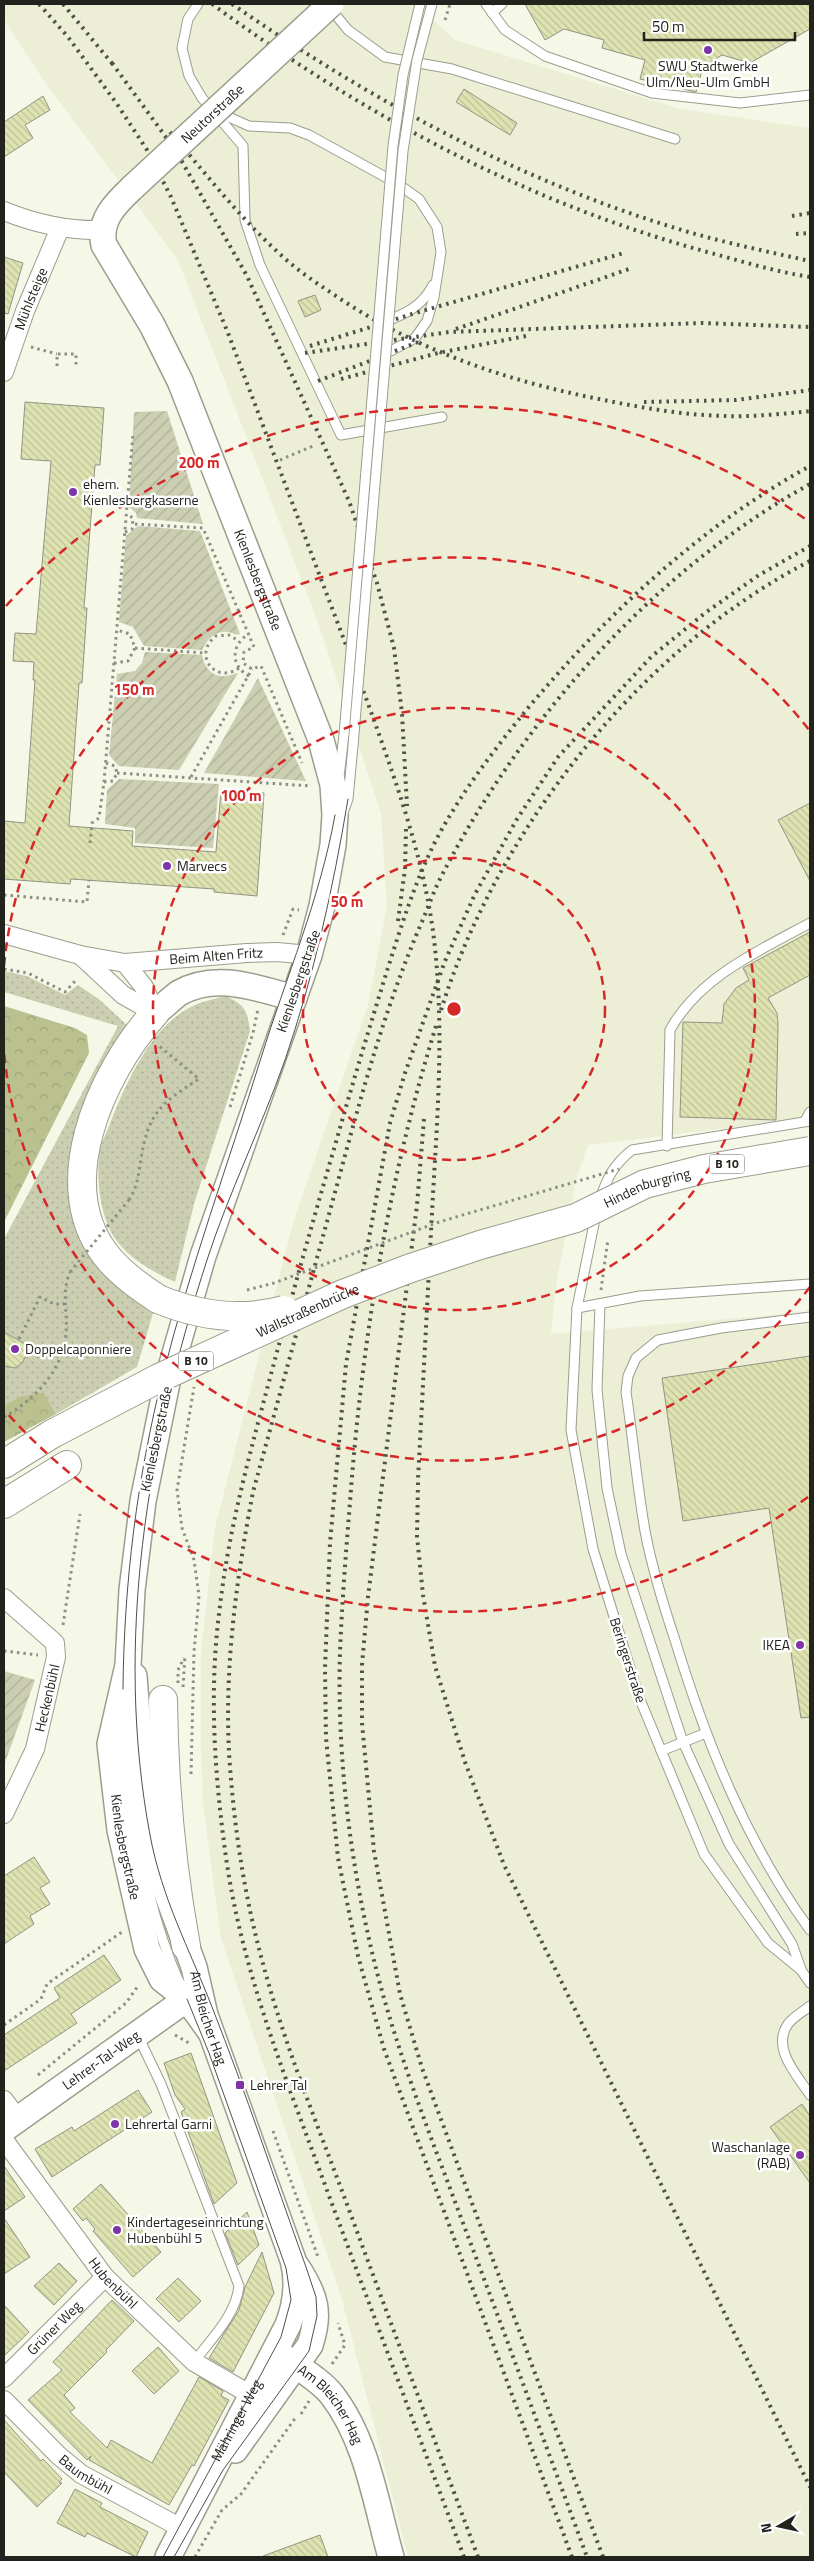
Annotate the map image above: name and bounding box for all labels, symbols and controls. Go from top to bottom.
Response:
scale bar [644,10,795,42]
text: 50 m [652,15,685,38]
marker: SWU Stadtwerke Ulm/Neu-Ulm GmbH [702,44,714,56]
place label: SWU Stadtwerke Ulm/Neu-Ulm GmbH [646,55,770,92]
street label: Neutorstraße [176,79,248,148]
street label: Mühlsteige [8,264,52,333]
text: 200 m [178,451,220,474]
place label: ehem. Kienlesbergkaserne [83,473,199,510]
marker: ehem. Kienlesbergkaserne [67,486,79,498]
street label: Kienlesbergstraße [229,526,288,633]
text: 150 m [113,678,155,701]
text: 100 m [220,784,262,807]
place label: Marvecs [177,855,227,876]
marker: Marvecs [161,860,173,872]
text: 50 m [331,890,363,913]
street label: Kienlesbergstraße [270,927,325,1035]
street label: Beim Alten Fritz [168,941,263,969]
centre of rings [445,1000,463,1018]
road number: B 10 [710,1154,744,1174]
street label: Hindenburgring [600,1162,693,1213]
street label: Wallstraßenbrücke [252,1278,362,1342]
place label: Doppelcaponniere [25,1338,131,1359]
marker: Doppelcaponniere [9,1343,21,1355]
road number: B 10 [178,1352,214,1370]
street label: Kienlesbergstraße [134,1384,177,1494]
street label: Beringerstraße [605,1614,652,1705]
place label: IKEA [763,1634,791,1655]
marker: IKEA [794,1639,806,1651]
street label: Heckenbühl [28,1662,65,1734]
street label: Kienlesbergstraße [106,1793,147,1902]
street label: Am Bleicher Hag [185,1969,233,2068]
street label: Lehrer-Tal-Weg [57,2025,144,2095]
place label: Lehrer Tal [250,2074,307,2095]
marker: Lehrer Tal [234,2079,246,2091]
place label: Lehrertal Garni [125,2113,212,2134]
marker: Lehrertal Garni [109,2118,121,2130]
place label: Waschanlage (RAB) [712,2136,790,2173]
marker: Waschanlage (RAB) [794,2149,806,2161]
place label: Kindertageseinrichtung Hubenbühl 5 [127,2211,264,2248]
marker: Kindertageseinrichtung Hubenbühl 5 [111,2224,123,2236]
street label: Hubenbühl [84,2252,143,2313]
street label: Grüner Weg [22,2295,86,2360]
street label: Am Bleicher Hag [294,2359,369,2447]
street label: Mähringer Weg [205,2375,266,2465]
street label: Baumbühl [55,2449,116,2499]
north arrow [754,2501,804,2551]
text: N [755,2522,777,2535]

